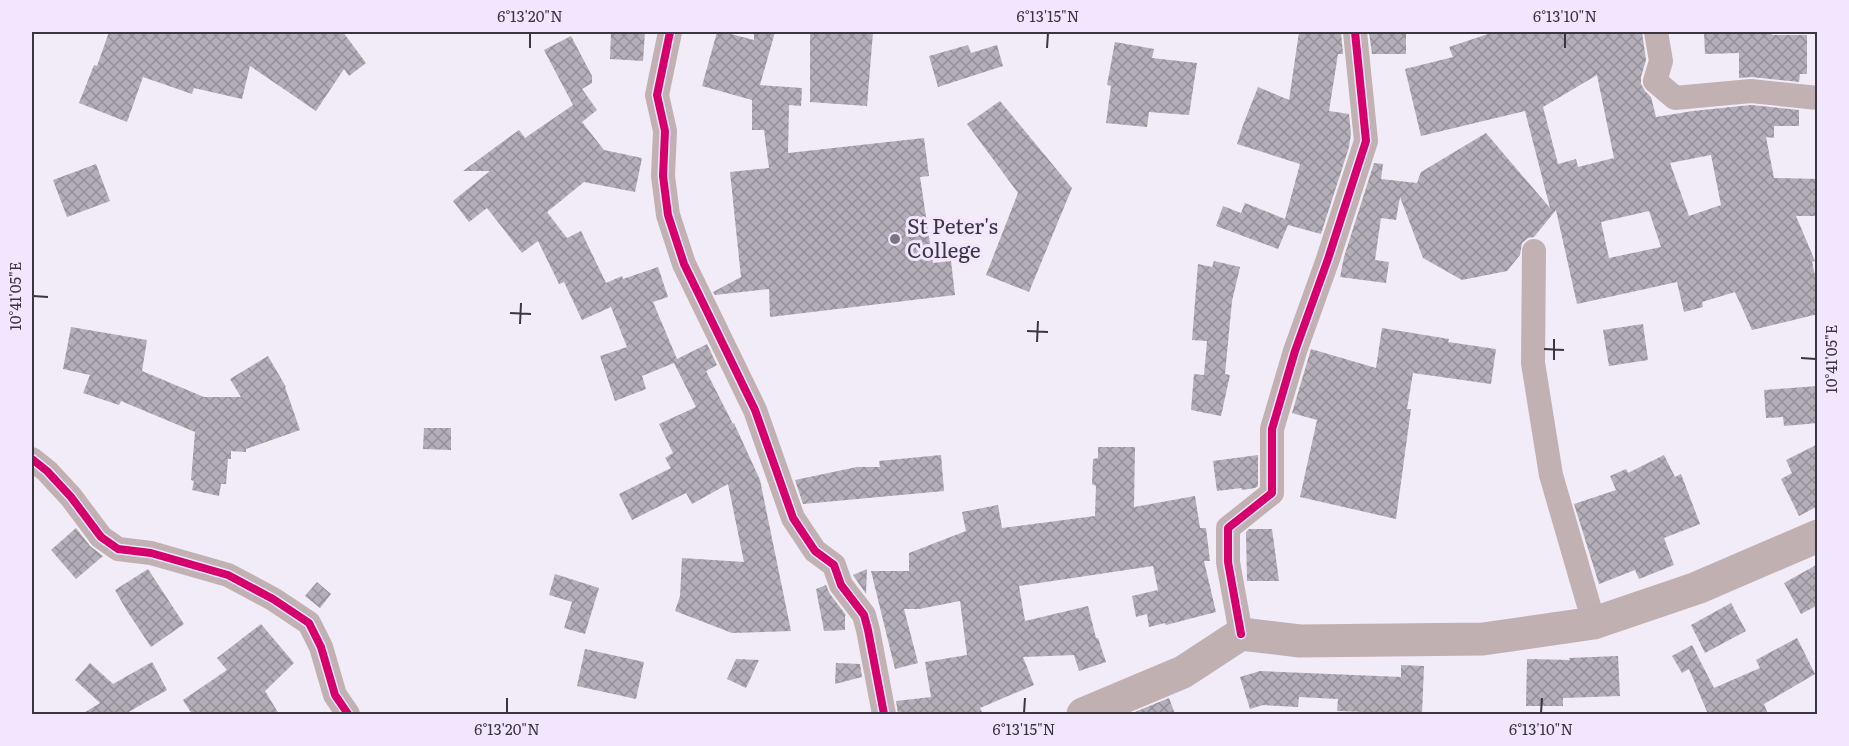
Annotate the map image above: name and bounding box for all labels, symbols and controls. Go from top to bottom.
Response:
text: 6°13'20"N [497,4,563,27]
text: 6°13'15"N [1017,4,1079,27]
text: 6°13'10"N [1533,4,1597,27]
place label: St Peter's College [907,209,998,264]
marker: St Peter's College [888,232,902,246]
text: 10°41'05"E [3,262,26,330]
text: 10°41'05"E [1819,325,1842,393]
text: 6°13'20"N [474,717,540,740]
text: 6°13'15"N [993,717,1055,740]
text: 6°13'10"N [1509,717,1573,740]

